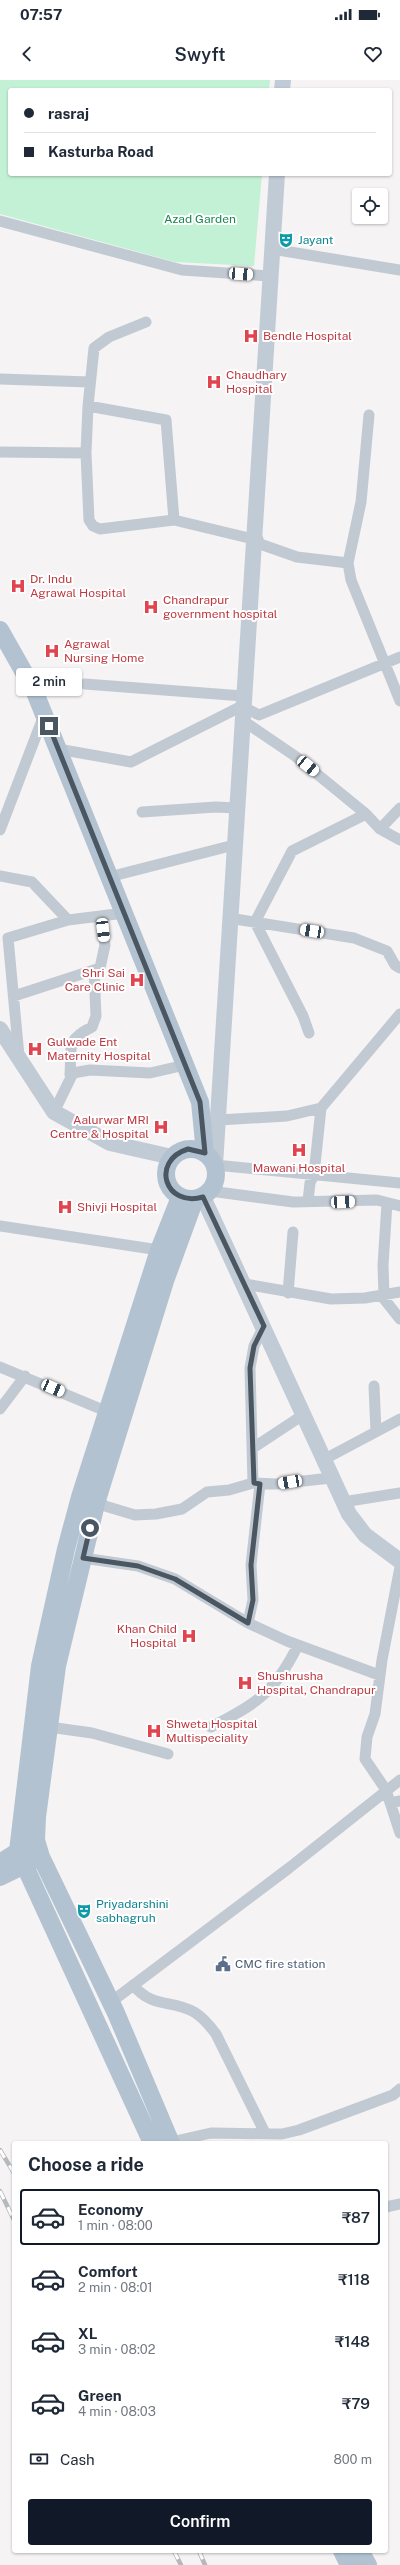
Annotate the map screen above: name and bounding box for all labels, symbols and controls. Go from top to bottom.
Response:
text: 07:57 [20,6,62,23]
icon: back [16,43,38,65]
icon: heart [362,43,384,65]
text: Swyft [175,44,225,65]
text: rasraj [48,105,89,122]
text: Kasturba Road [48,143,154,160]
map controls [352,188,388,224]
button: locate [352,188,388,224]
park label: Azad Garden [164,212,236,226]
theatre icon: Jayant [277,231,295,249]
place label: Jayant [298,233,334,247]
car [229,267,253,281]
hospital icon: Bendle Hospital [242,327,260,345]
place label: Bendle Hospital [263,329,352,343]
place label: Chaudhary Hospital [226,368,287,396]
hospital icon: Chaudhary Hospital [205,373,223,391]
place label: Dr. Indu Agrawal Hospital [30,572,126,600]
hospital icon: Dr. Indu Agrawal Hospital [9,577,27,595]
place label: Chandrapur government hospital [163,593,278,621]
hospital icon: Chandrapur government hospital [142,598,160,616]
place label: Agrawal Nursing Home [64,637,144,665]
hospital icon: Agrawal Nursing Home [43,642,61,660]
callout: 2 min [16,668,82,696]
text: 2 min [32,674,66,689]
route end [40,717,58,735]
car [295,754,321,778]
car [96,917,110,943]
car [299,923,325,939]
place label: Shri Sai Care Clinic [65,966,125,994]
hospital icon: Shri Sai Care Clinic [128,971,146,989]
place label: Gulwade Ent Maternity Hospital [47,1035,151,1063]
hospital icon: Gulwade Ent Maternity Hospital [26,1040,44,1058]
place label: Aalurwar MRI Centre & Hospital [50,1113,149,1141]
hospital icon: Aalurwar MRI Centre & Hospital [152,1118,170,1136]
hospital icon: Mawani Hospital [290,1141,308,1159]
place label: Mawani Hospital [253,1161,346,1175]
car [331,1195,355,1209]
hospital icon: Shivji Hospital [56,1198,74,1216]
place label: Shivji Hospital [77,1200,157,1214]
car [40,1378,66,1398]
car [277,1474,303,1490]
route start [81,1519,99,1537]
place label: Khan Child Hospital [117,1622,177,1650]
hospital icon: Khan Child Hospital [180,1627,198,1645]
place label: Shushrusha Hospital, Chandrapur [257,1669,376,1697]
hospital icon: Shushrusha Hospital, Chandrapur [236,1674,254,1692]
place label: Shweta Hospital Multispeciality [166,1717,258,1745]
hospital icon: Shweta Hospital Multispeciality [145,1722,163,1740]
place label: Priyadarshini sabhagruh [96,1897,169,1925]
theatre icon: Priyadarshini sabhagruh [75,1902,93,1920]
public building icon: CMC fire station [214,1955,232,1973]
place label: CMC fire station [235,1957,325,1971]
text: Choose a ride [28,2154,144,2175]
icon: car [30,2199,66,2235]
text: Economy [78,2201,143,2218]
text: ₹87 [342,2209,370,2226]
text: 1 min · 08:00 [78,2218,153,2233]
icon: car [30,2261,66,2297]
text: Comfort [78,2263,138,2280]
text: ₹118 [338,2271,370,2288]
text: 2 min · 08:01 [78,2280,153,2295]
icon: car [30,2323,66,2359]
text: XL [78,2325,97,2342]
text: ₹148 [335,2333,370,2350]
text: 3 min · 08:02 [78,2342,156,2357]
icon: car [30,2385,66,2421]
text: Green [78,2387,122,2404]
text: ₹79 [342,2395,370,2412]
text: 4 min · 08:03 [78,2404,156,2419]
icon: cash [28,2448,50,2470]
text: Cash [60,2451,95,2468]
text: 800 m [333,2452,372,2467]
button: Confirm [28,2499,372,2545]

